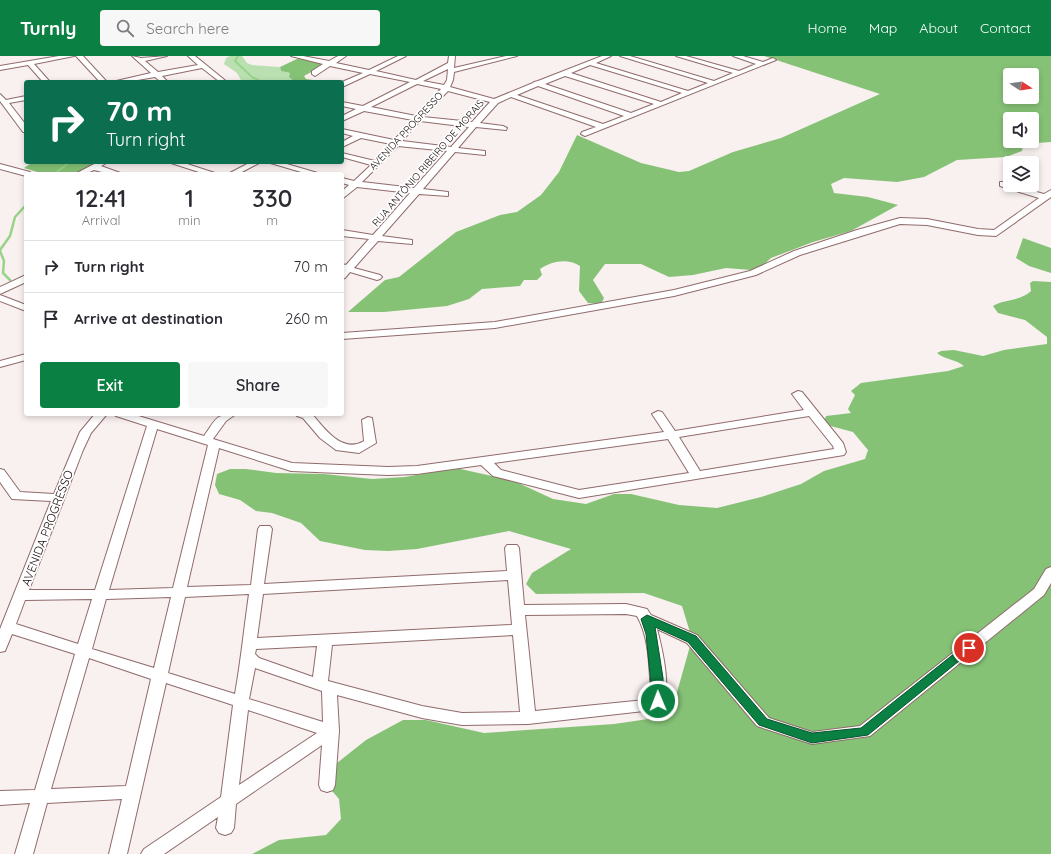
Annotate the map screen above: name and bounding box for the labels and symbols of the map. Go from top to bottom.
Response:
north arrow [1003,68,1039,104]
street label: AVENIDA PROGRESSO [366,89,446,173]
street label: RUA ANTÔNIO RIBEIRO DE MORAIS [369,96,487,229]
street label: AVENIDA PROGRESSO [18,468,76,588]
pin [952,631,986,665]
position arrow [637,680,679,722]

